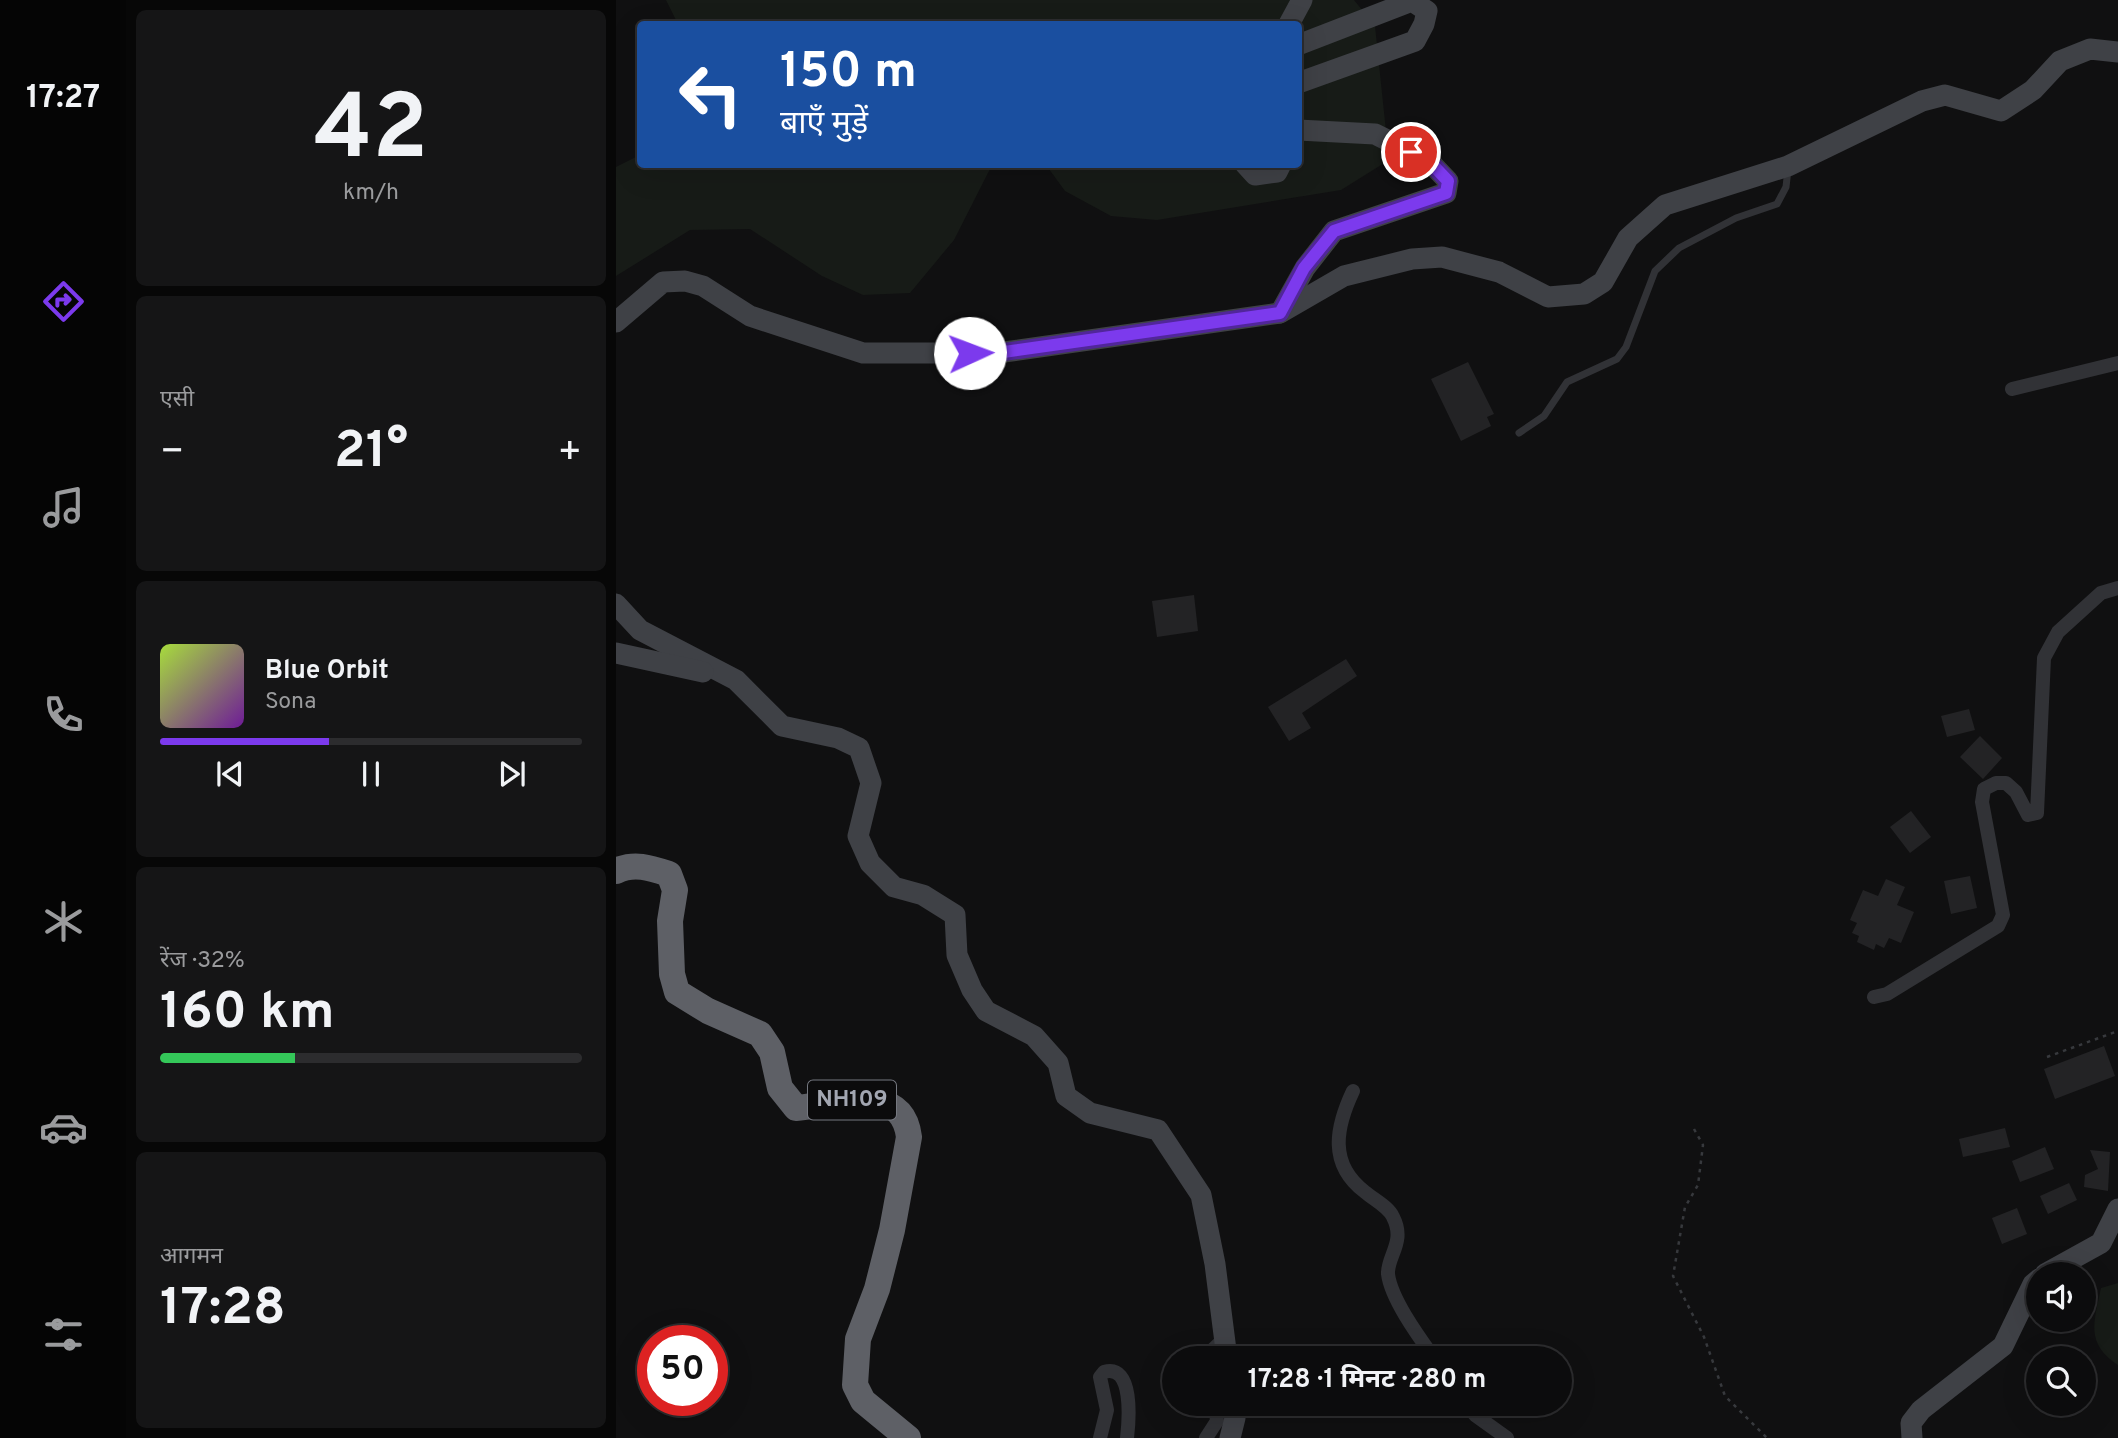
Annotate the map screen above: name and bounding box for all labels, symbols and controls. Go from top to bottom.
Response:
text: 150 m [780,43,917,105]
icon: left [665,49,756,140]
text: 42 [314,76,428,191]
text: 17:27 [26,79,100,119]
text: बाएँ मुड़ें [780,105,868,145]
pin [1381,122,1441,182]
icon: arrive [1392,133,1430,171]
text: km/h [343,179,399,208]
icon: directions [39,277,88,326]
position arrow [933,316,1007,390]
text: एसी [160,386,194,415]
text: 21° [334,420,408,486]
text: − [160,429,185,478]
text: + [557,429,582,478]
icon: music [39,483,88,532]
text: Blue Orbit [265,655,389,688]
text: Sona [265,688,316,717]
icon: phone [39,690,88,739]
icon: previous [211,755,249,793]
icon: pause [352,755,390,793]
icon: next [493,755,531,793]
icon: climate [39,897,88,946]
text: रेंज · 32% [160,947,245,976]
text: 160 km [160,981,335,1047]
road number: NH109 [808,1080,896,1120]
icon: car [39,1103,88,1152]
text: आगमन [160,1243,223,1272]
map controls [2026,1262,2096,1416]
button: sound [2026,1262,2096,1332]
text: 17:28 [160,1277,286,1343]
icon: filters [39,1310,88,1359]
speed limit sign: 50 [637,1325,728,1416]
button: search [2026,1346,2096,1416]
text: 17:28 · 1 मिनट · 280 m [1248,1364,1486,1397]

